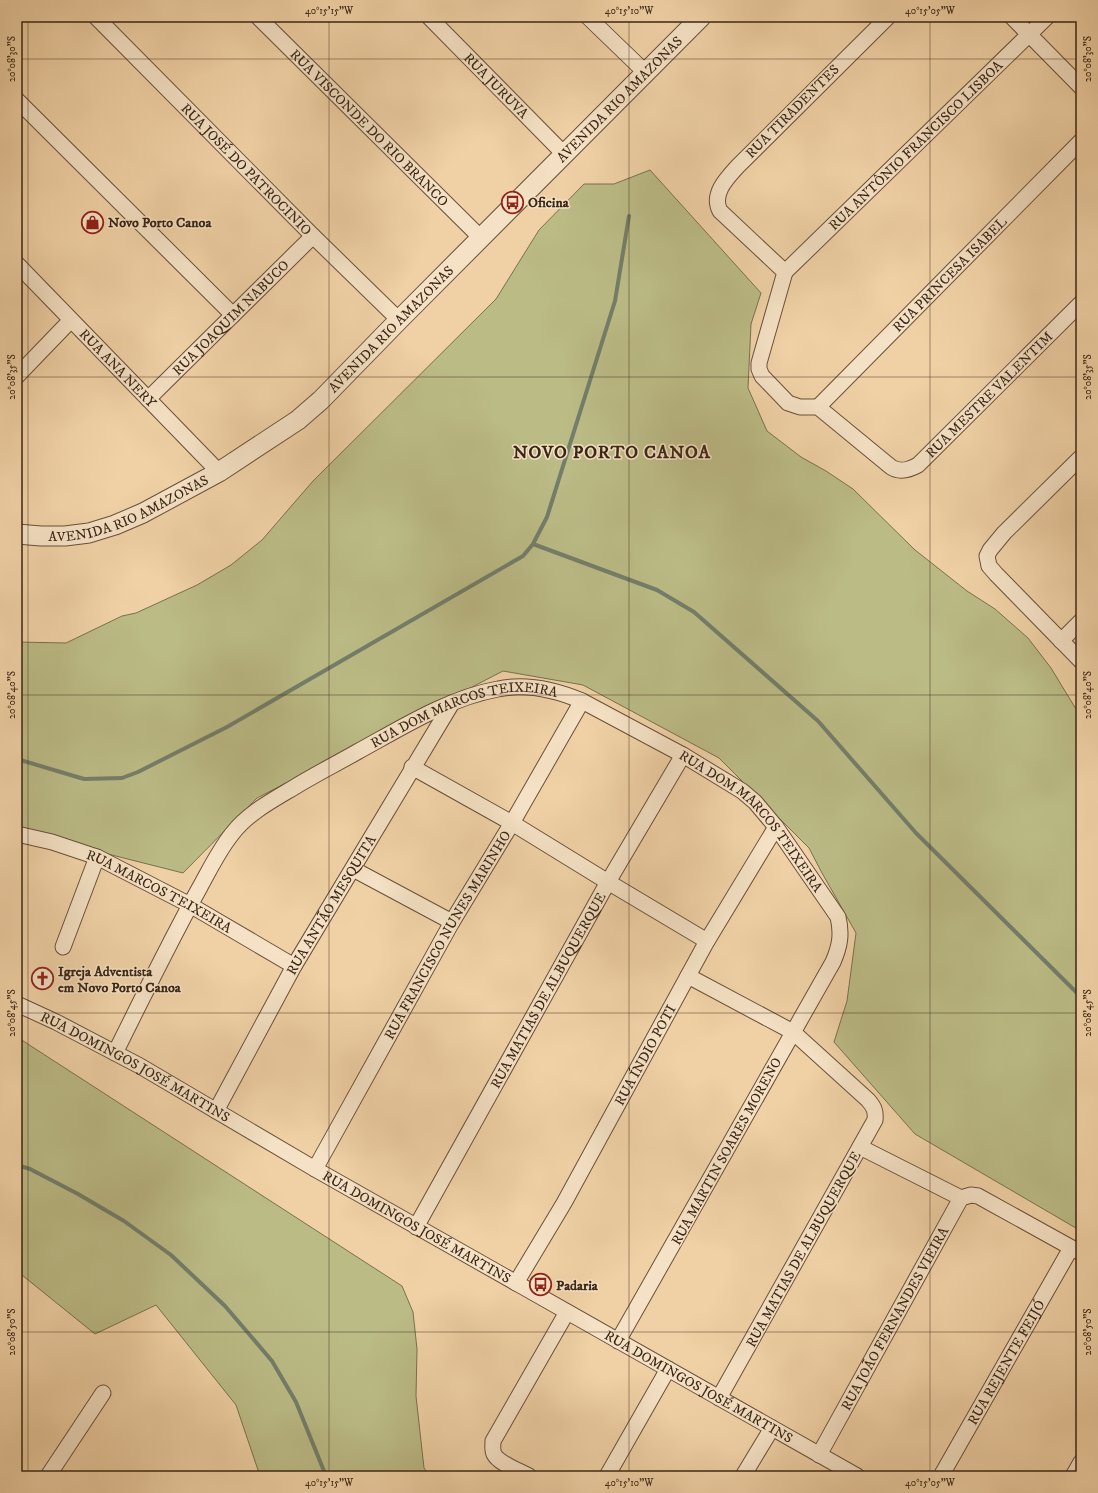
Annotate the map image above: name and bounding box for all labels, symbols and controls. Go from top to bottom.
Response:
text: 40°15'15"W [305,5,354,17]
text: 40°15'10"W [605,5,654,17]
text: 40°15'05"W [905,5,956,17]
street label: AVENIDA RIO AMAZONAS [553,33,687,167]
text: 20°08'30"S [6,36,18,82]
text: 20°08'30"S [1082,36,1094,82]
street label: RUA VISCONDE DO RIO BRANCO [286,46,452,211]
street label: RUA JURUVA [459,49,533,123]
street label: RUA ANTÔNIO FRANCISCO LISBOA [825,56,1008,235]
street label: RUA TIRADENTES [742,61,843,162]
street label: RUA JOSÉ DO PATROCINIO [177,100,315,240]
bus stop icon: Oficina [499,189,525,215]
place label: Oficina [528,194,570,212]
shop icon: Novo Porto Canoa [80,209,106,235]
street label: RUA PRINCESA ISABEL [889,213,1011,336]
place label: Novo Porto Canoa [108,214,212,232]
street label: RUA JOAQUIM NABUCO [169,257,294,380]
street label: AVENIDA RIO AMAZONAS [325,262,458,397]
street label: RUA ANA NERY [75,326,160,412]
street label: RUA MESTRE VALENTIM [922,328,1057,462]
text: 20°08'35"S [6,354,18,400]
text: 20°08'35"S [1082,354,1094,400]
district label: NOVO PORTO CANOA [513,442,711,464]
street label: AVENIDA RIO AMAZONAS [48,471,212,546]
text: 20°08'40"S [6,671,18,719]
text: 20°08'40"S [1082,671,1094,719]
street label: RUA DOM MARCOS TEIXEIRA [368,679,561,753]
street label: RUA DOM MARCOS TEIXEIRA [675,747,827,897]
street label: RUA FRANCISCO NUNES MARINHO [381,827,515,1043]
street label: RUA ANTÃO MESQUITA [283,831,381,978]
street label: RUA MARCOS TEIXEIRA [84,846,236,938]
street label: RUA MATIAS DE ALBUQUERQUE [487,889,610,1092]
place label: Igreja Adventista em Novo Porto Canoa [58,963,182,997]
church icon: Igreja Adventista em Novo Porto Canoa [30,966,56,992]
text: 20°08'45"S [6,989,18,1037]
text: 20°08'45"S [1082,989,1094,1037]
street label: RUA ÍNDIO POTI [611,1002,681,1109]
street label: RUA DOMINGOS JOSÉ MARTINS [38,1008,233,1127]
street label: RUA MARTIN SOARES MORENO [668,1054,786,1249]
street label: RUA MATIAS DE ALBUQUERQUE [742,1148,865,1351]
street label: RUA DOMINGOS JOSÉ MARTINS [319,1167,514,1288]
street label: RUA JOÃO FERNANDES VIEIRA [837,1223,954,1414]
bus stop icon: Padaria [527,1272,553,1298]
place label: Padaria [556,1277,599,1295]
street label: RUA REJENTE FEIJÓ [964,1297,1050,1428]
text: 20°08'50"S [6,1309,18,1356]
text: 20°08'50"S [1082,1309,1094,1356]
street label: RUA DOMINGOS JOSÉ MARTINS [601,1327,796,1448]
text: 40°15'15"W [305,1477,354,1489]
text: 40°15'10"W [605,1477,654,1489]
text: 40°15'05"W [905,1477,956,1489]

